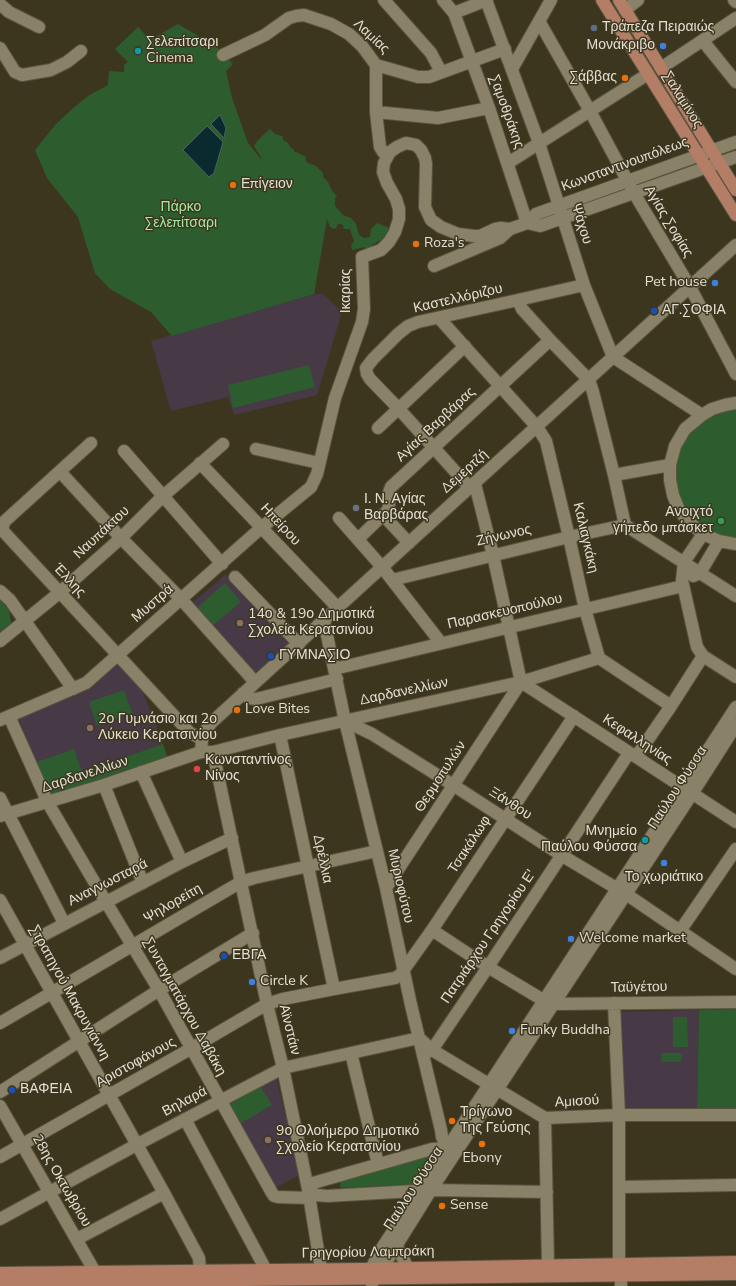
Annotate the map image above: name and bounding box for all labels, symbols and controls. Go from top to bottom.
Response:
street label: Λαμίας [349,16,393,58]
place label: Τράπεζα Πειραιώς [602,20,714,36]
marker: Τράπεζα Πειραιώς [589,23,599,33]
place label: Σελεπίτσαρι Cinema [146,35,218,68]
place label: Μονάκριβο [587,38,655,54]
marker: Μονάκριβο [658,41,668,51]
marker: Σελεπίτσαρι Cinema [133,46,143,56]
street label: Σαλαμίνος [658,68,706,132]
place label: Σάββας [570,70,617,86]
street label: Σαμοθράκης [485,73,527,151]
marker: Σάββας [620,73,630,83]
street label: Κωνσταντινουπόλεως [559,134,691,196]
place label: Επίγειον [241,177,293,193]
marker: Επίγειον [228,180,238,190]
street label: Αγίας Σοφίας [640,183,696,261]
park label: Πάρκο Σελεπίτσαρι [145,200,217,232]
street label: Ψάχου [567,202,595,246]
place label: Roza's [424,236,465,252]
marker: Roza's [411,239,421,249]
street label: Ικαρίας [339,269,355,313]
place label: Pet house [645,275,707,291]
marker: Pet house [710,278,720,288]
street label: Καστελλόριζου [412,281,504,317]
place label: ΑΓ.ΣΟΦΙΑ [662,303,726,319]
marker: ΑΓ.ΣΟΦΙΑ [649,306,659,316]
street label: Αγίας Βαρβάρας [393,384,479,466]
street label: Δεμερτζή [438,447,492,497]
place label: Ι. Ν. Αγίας Βαρβάρας [364,492,428,524]
street label: Ηπείρου [256,501,304,549]
street label: Καλιαγκάκη [569,501,601,575]
street label: Ναυπάκτου [71,503,133,563]
marker: Ι. Ν. Αγίας Βαρβάρας [351,503,361,513]
place label: Ανοιχτό γήπεδο μπάσκετ [613,505,713,538]
marker: Ανοιχτό γήπεδο μπάσκετ [716,516,726,526]
street label: Ζήνωνος [475,522,533,550]
street label: Έλλης [49,561,89,601]
street label: Μυστρά [129,581,177,627]
street label: Παρασκευοπούλου [446,591,564,633]
place label: 14ο & 19ο Δημοτικά Σχολεία Κερατσινίου [248,607,375,640]
marker: 14ο & 19ο Δημοτικά Σχολεία Κερατσινίου [235,618,245,628]
place label: ΓΥΜΝΑΣΙΟ [279,648,350,664]
marker: ΓΥΜΝΑΣΙΟ [266,651,276,661]
street label: Δαρδανελλίων [358,674,450,710]
place label: Love Bites [245,702,310,718]
marker: Love Bites [232,705,242,715]
street label: Κεφαλληνίας [599,711,675,769]
place label: 2ο Γυμνάσιο και 2ο Λύκειο Κερατσινίου [98,712,217,744]
marker: 2ο Γυμνάσιο και 2ο Λύκειο Κερατσινίου [85,723,95,733]
street label: Θερμοπυλών [412,738,470,816]
street label: Παύλου Φύσσα [645,743,711,833]
street label: Δαρδανελλίων [39,753,131,797]
place label: Κωνσταντίνος Νίνος [205,753,291,786]
marker: Κωνσταντίνος Νίνος [192,764,202,774]
street label: Ξάνθου [486,784,534,824]
street label: Τσακάλωφ [445,813,495,877]
place label: Μνημείο Παύλου Φύσσα [541,824,637,856]
street label: Δρέλλια [309,833,335,885]
marker: Μνημείο Παύλου Φύσσα [640,835,650,845]
street label: Μυριοφύτου [383,847,417,925]
street label: Αναγνωσταρά [65,856,151,910]
marker: Το χωριάτικο [659,858,669,868]
street label: Πατριάρχου Γρηγορίου Ε' [438,867,540,1007]
place label: Το χωριάτικο [625,870,703,886]
street label: Ψηλορείτη [141,881,205,927]
street label: Στρατηγού Μακρυγιάννη [25,923,113,1063]
place label: Welcome market [579,931,686,947]
marker: Welcome market [566,934,576,944]
street label: Συνταγματάρχου Δαβάκη [139,935,229,1079]
place label: ΕΒΓΑ [232,948,266,964]
marker: ΕΒΓΑ [219,951,229,961]
place label: Circle K [260,974,308,990]
marker: Circle K [247,977,257,987]
street label: Ταϋγέτου [610,979,668,997]
street label: Αϊνστάιν [275,1003,303,1057]
place label: Funky Buddha [520,1023,610,1039]
marker: Funky Buddha [507,1026,517,1036]
street label: Αριστοφάνους [93,1034,179,1092]
place label: ΒΑΦΕΙΑ [20,1082,72,1098]
street label: Βηλαρά [160,1083,210,1121]
marker: ΒΑΦΕΙΑ [7,1085,17,1095]
street label: Αμισού [554,1092,600,1112]
place label: Τρίγωνο Της Γεύσης [460,1105,530,1138]
marker: Τρίγωνο Της Γεύσης [447,1116,457,1126]
place label: 9ο Ολοήμερο Δημοτικό Σχολείο Κερατσινίου [276,1124,419,1156]
street label: 28ης Οκτωβρίου [28,1132,94,1230]
marker: 9ο Ολοήμερο Δημοτικό Σχολείο Κερατσινίου [263,1135,273,1145]
marker: Ebony [477,1139,487,1149]
street label: Παύλου Φύσσα [381,1144,447,1234]
place label: Ebony [462,1151,502,1167]
place label: Sense [450,1198,488,1214]
marker: Sense [437,1201,447,1211]
street label: Γρηγορίου Λαμπράκη [302,1243,434,1263]

